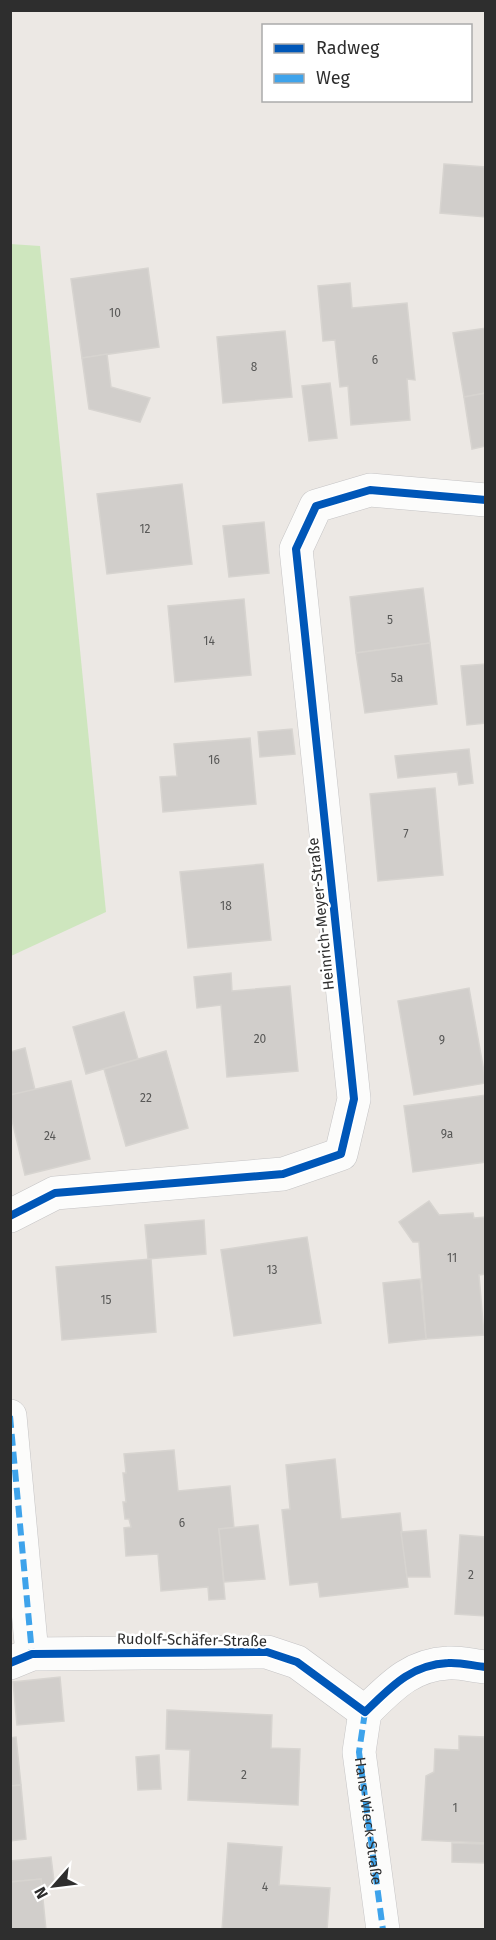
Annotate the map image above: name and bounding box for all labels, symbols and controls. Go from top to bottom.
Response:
legend [262,24,472,102]
text: Radweg [316,37,380,59]
text: Weg [316,67,350,89]
house number: 10 [109,306,121,320]
house number: 6 [372,353,378,367]
house number: 8 [251,360,258,374]
house number: 12 [139,522,151,536]
house number: 5 [387,613,393,627]
house number: 14 [203,634,215,648]
house number: 5a [391,671,403,685]
house number: 16 [208,753,220,767]
house number: 7 [403,827,409,841]
street label: Heinrich-Meyer-Straße [304,837,338,991]
house number: 18 [220,899,232,913]
house number: 20 [254,1032,267,1046]
house number: 9 [439,1033,445,1047]
house number: 22 [140,1091,152,1105]
house number: 9a [441,1127,453,1141]
house number: 24 [44,1129,57,1143]
house number: 11 [447,1251,457,1265]
house number: 13 [266,1263,278,1277]
house number: 15 [100,1293,112,1307]
house number: 6 [179,1516,185,1530]
house number: 2 [468,1568,474,1582]
street label: Rudolf-Schäfer-Straße [117,1630,267,1650]
street label: Hans-Wieck-Straße [351,1756,386,1886]
house number: 2 [241,1768,247,1782]
house number: 1 [452,1801,458,1815]
north arrow [24,1856,84,1916]
house number: 4 [262,1880,269,1894]
text: N [30,1884,52,1902]

